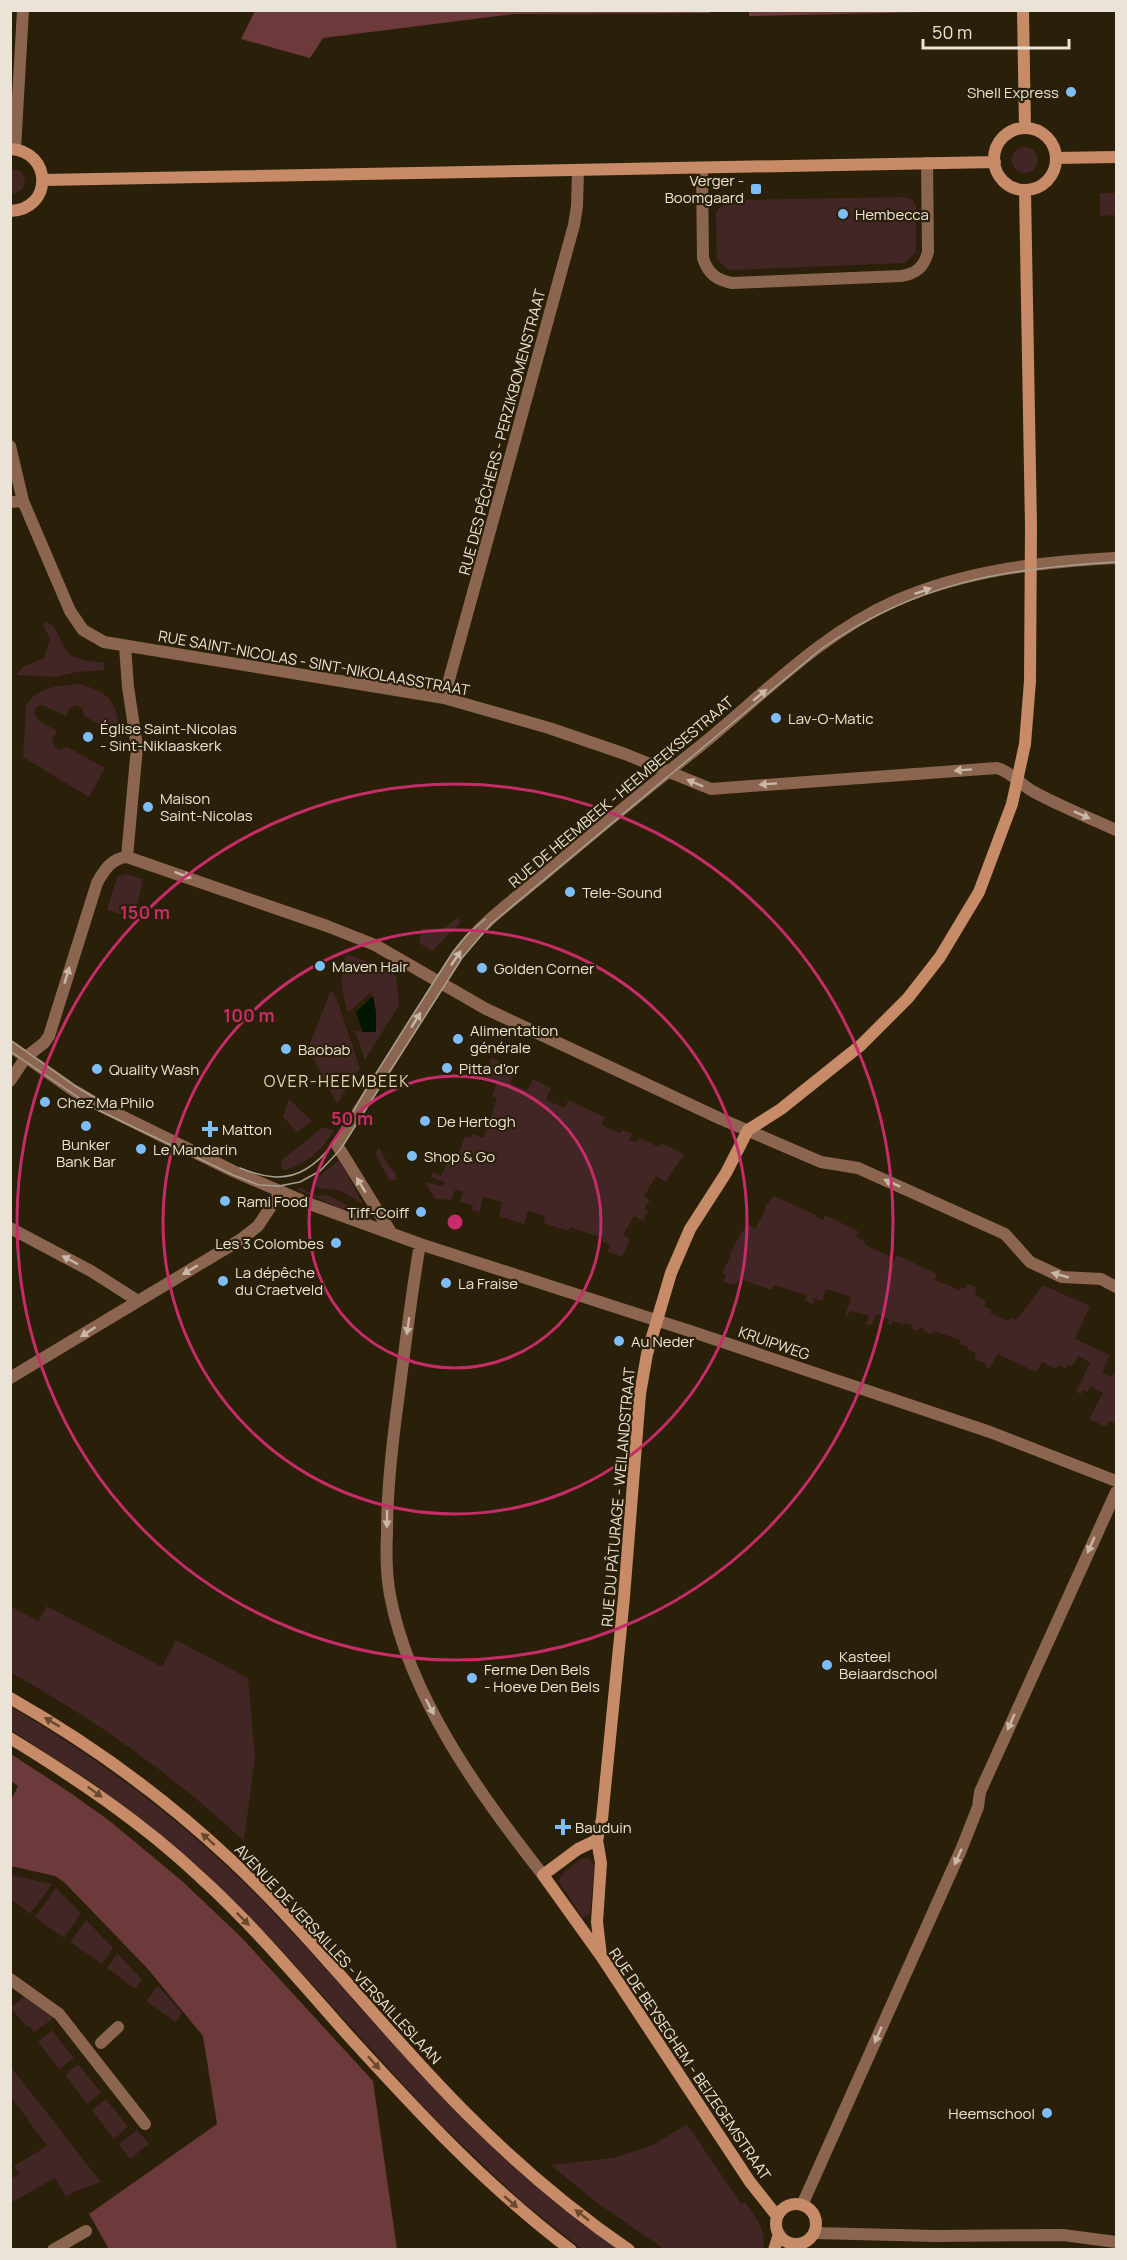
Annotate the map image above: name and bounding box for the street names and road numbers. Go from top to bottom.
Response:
street label: RUE DES PÊCHERS - PERZIKBOMENSTRAAT [454,287,550,577]
street label: RUE SAINT-NICOLAS - SINT-NIKOLAASSTRAAT [157,625,471,701]
street label: RUE DE HEEMBEEK - HEEMBEEKSESTRAAT [504,691,738,893]
street label: KRUIPWEG [736,1321,813,1365]
street label: RUE DU PÂTURAGE - WEILANDSTRAAT [596,1366,640,1628]
street label: AVENUE DE VERSAILLES - VERSAILLESLAAN [230,1839,446,2069]
street label: RUE DE BEYSEGHEM - BEIZEGEMSTRAAT [604,1944,776,2184]

